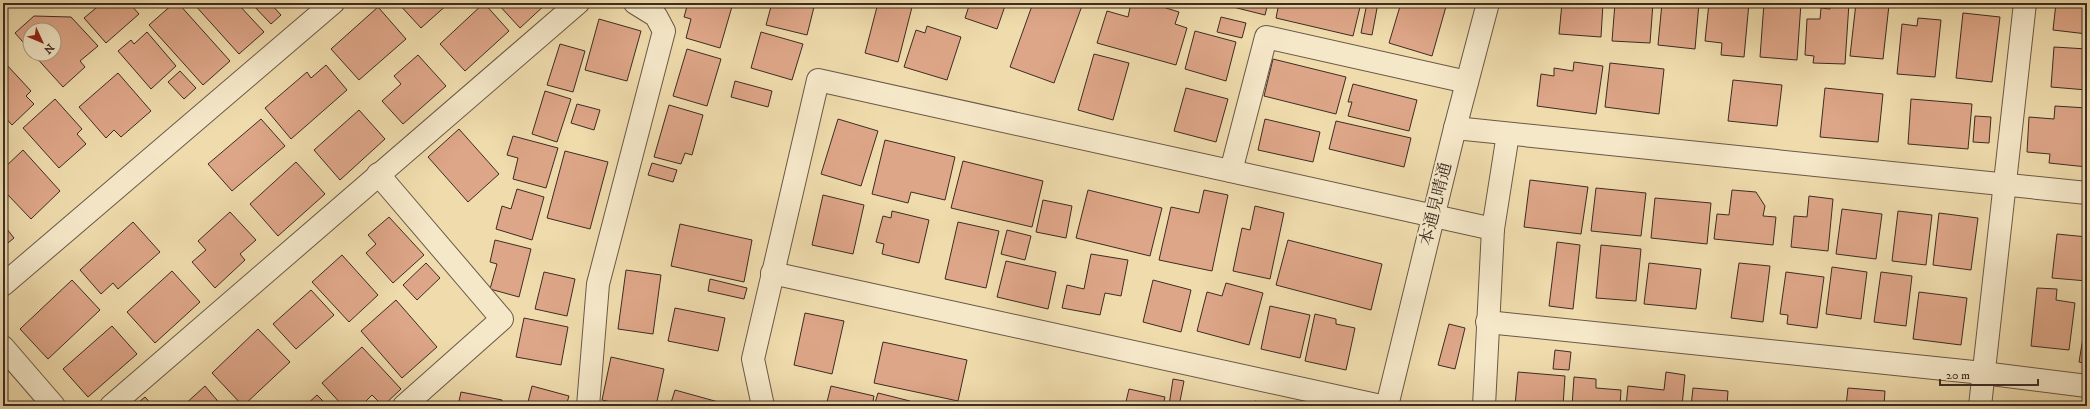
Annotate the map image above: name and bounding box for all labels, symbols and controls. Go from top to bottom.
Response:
north arrow [22,22,62,62]
text: N [40,40,57,56]
street label: 本通見晴通 [1415,160,1457,248]
scale bar [1940,361,2038,387]
text: 20 m [1946,368,1970,383]

